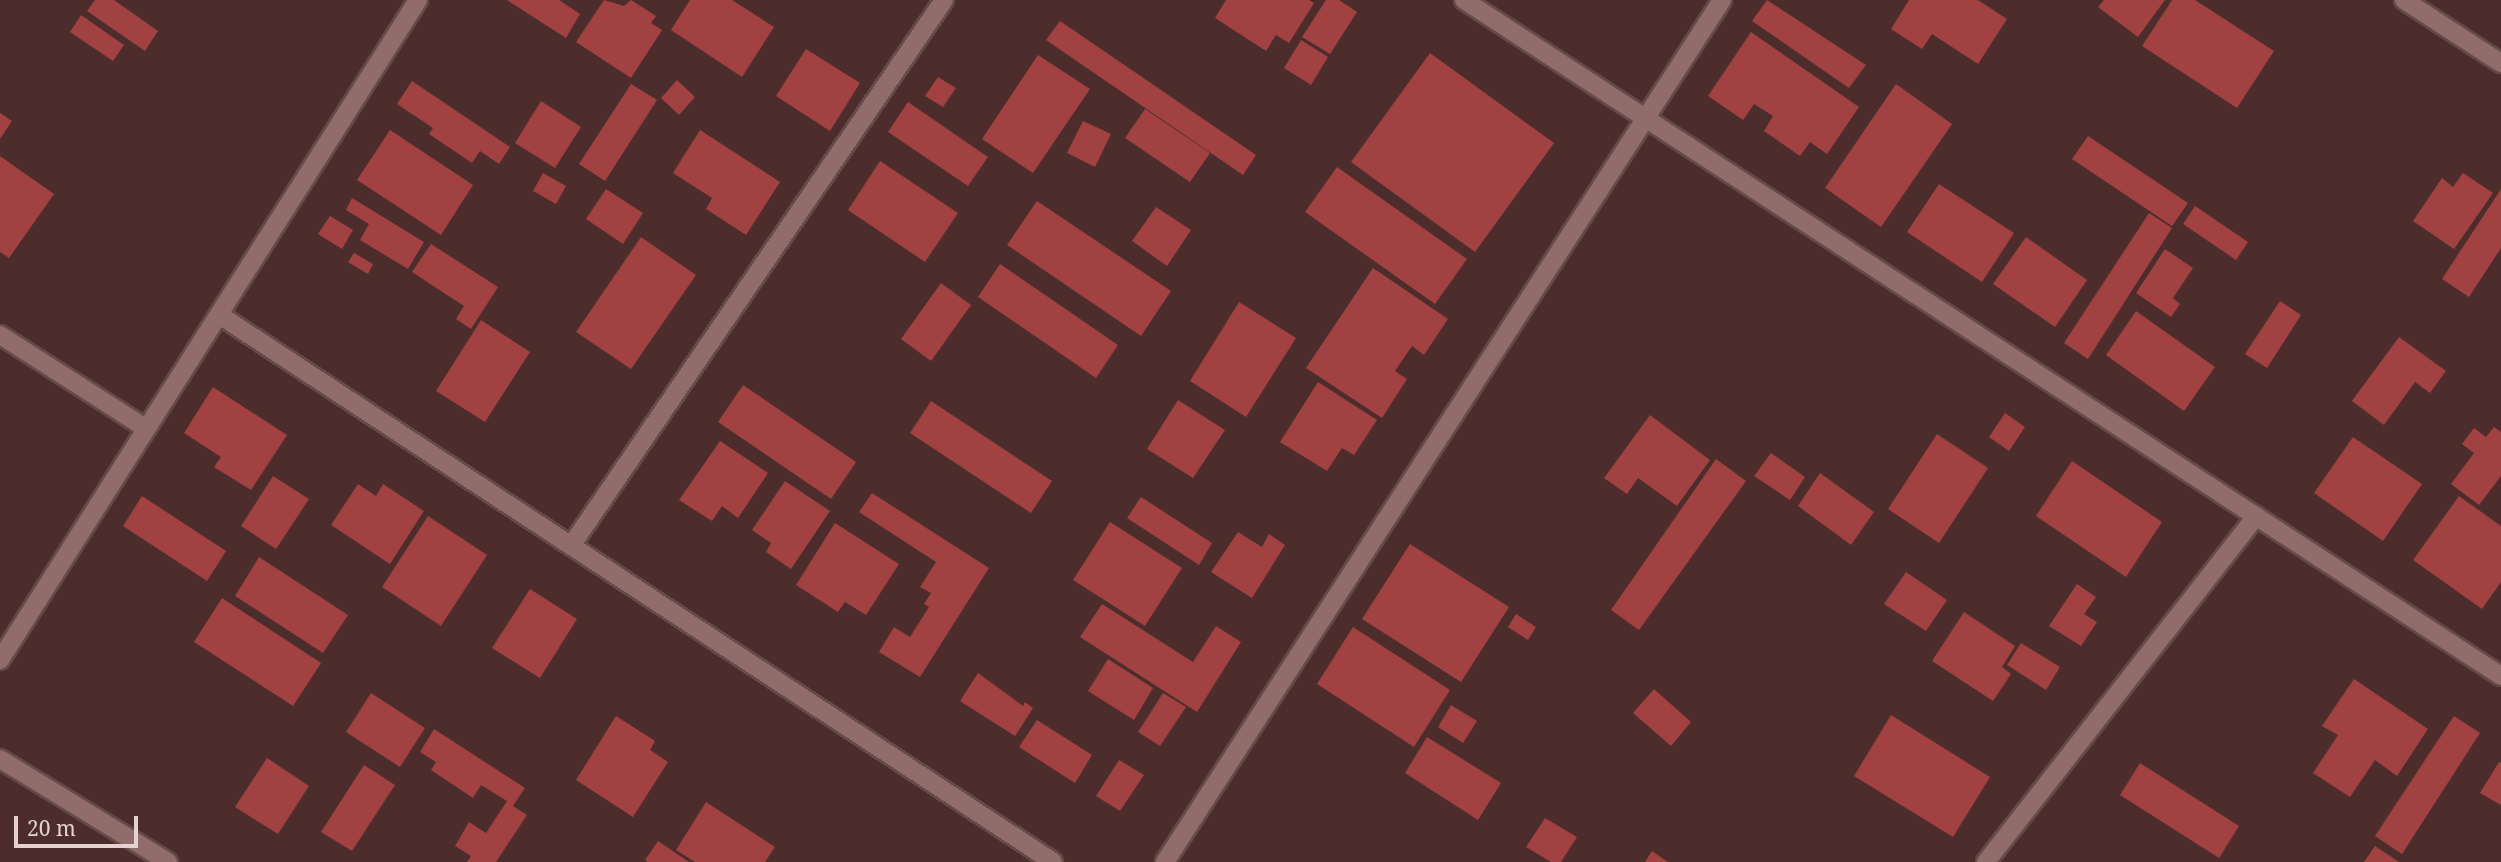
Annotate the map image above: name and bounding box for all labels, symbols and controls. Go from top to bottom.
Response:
scale bar [18,802,142,846]
text: 20 m [27,814,76,842]

